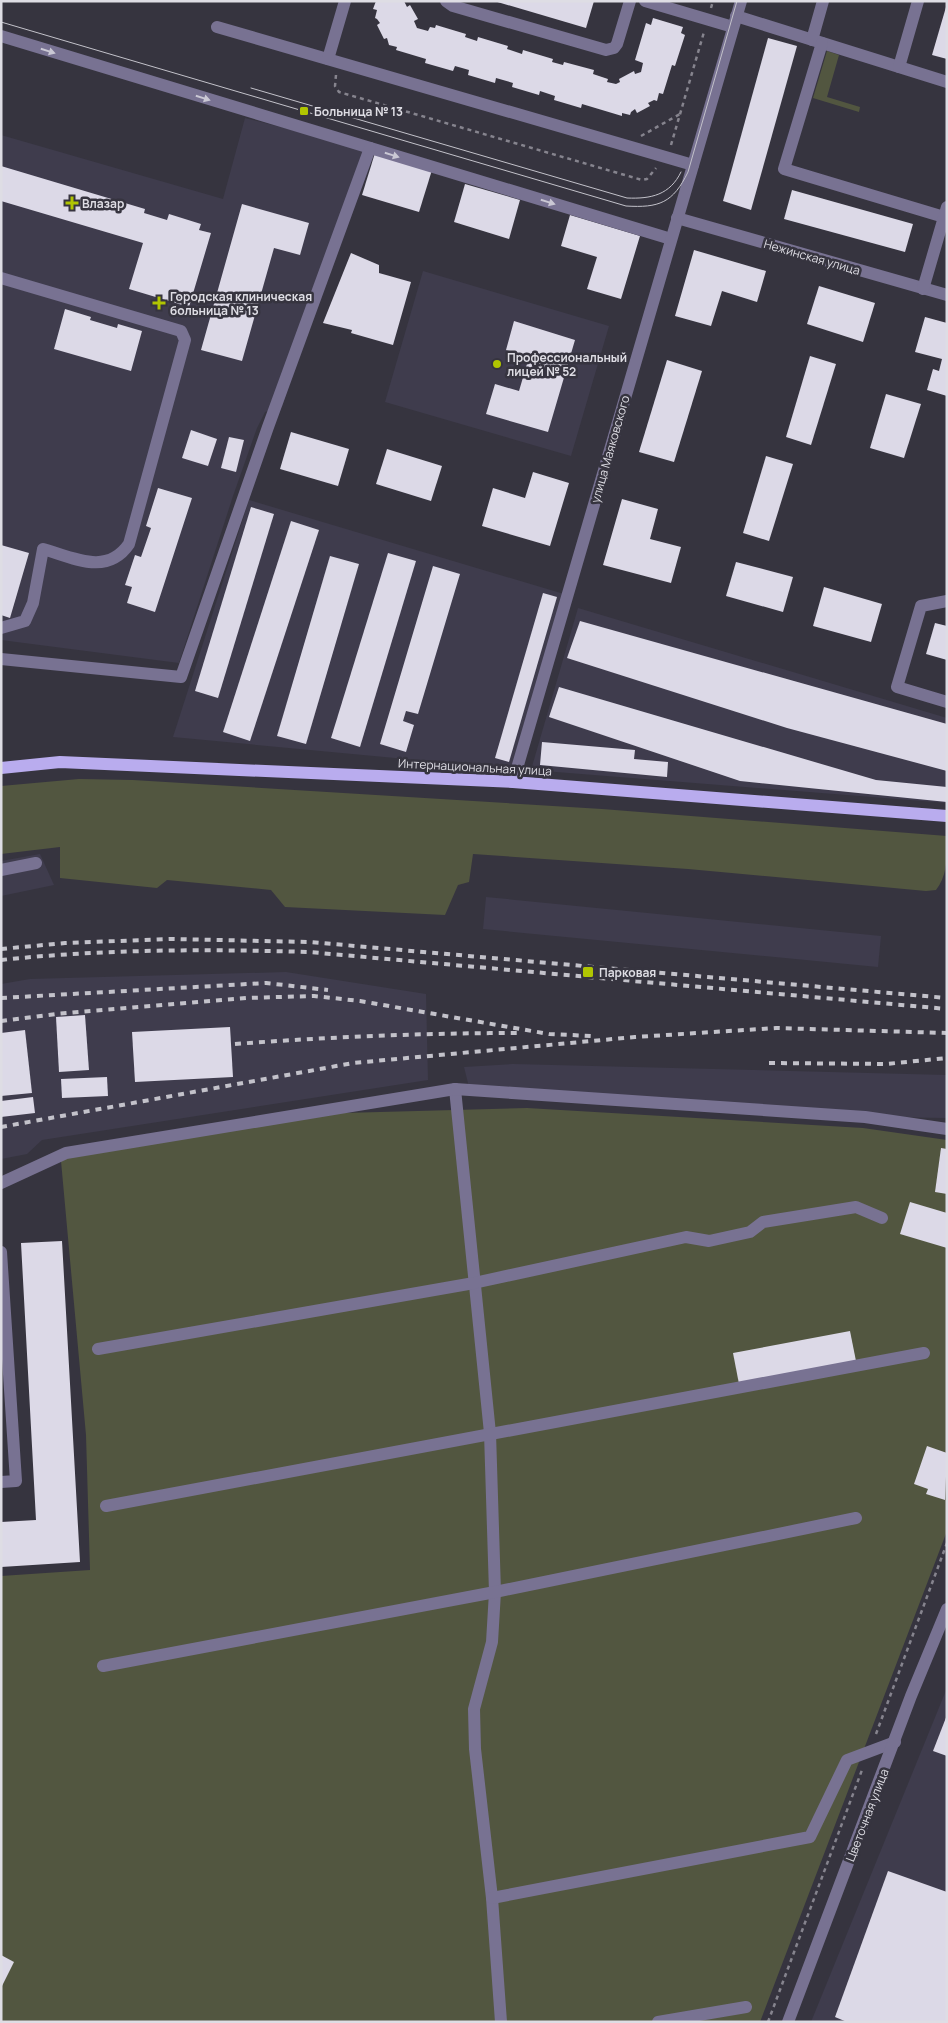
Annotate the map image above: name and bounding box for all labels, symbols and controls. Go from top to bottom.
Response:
one-way arrow [41,47,56,55]
one-way arrow [196,94,211,102]
place label: Больница № 13 [314,103,403,120]
marker: Больница № 13 [298,105,310,117]
one-way arrow [385,152,400,159]
place label: Влазар [82,195,124,212]
marker: Влазар [66,197,78,209]
one-way arrow [541,199,556,207]
street label: Нежинская улица [762,235,862,279]
place label: Городская клиническая больница № 13 [170,288,312,319]
marker: Городская клиническая больница № 13 [152,296,166,310]
place label: Профессиональный лицей № 52 [507,349,627,380]
marker: Профессиональный лицей № 52 [491,358,503,370]
street label: улица Маяковского [587,393,633,505]
street label: Интернациональная улица [398,754,552,780]
place label: Парковая [599,964,656,981]
marker: Парковая [581,965,595,979]
street label: Цветочная улица [841,1766,893,1864]

